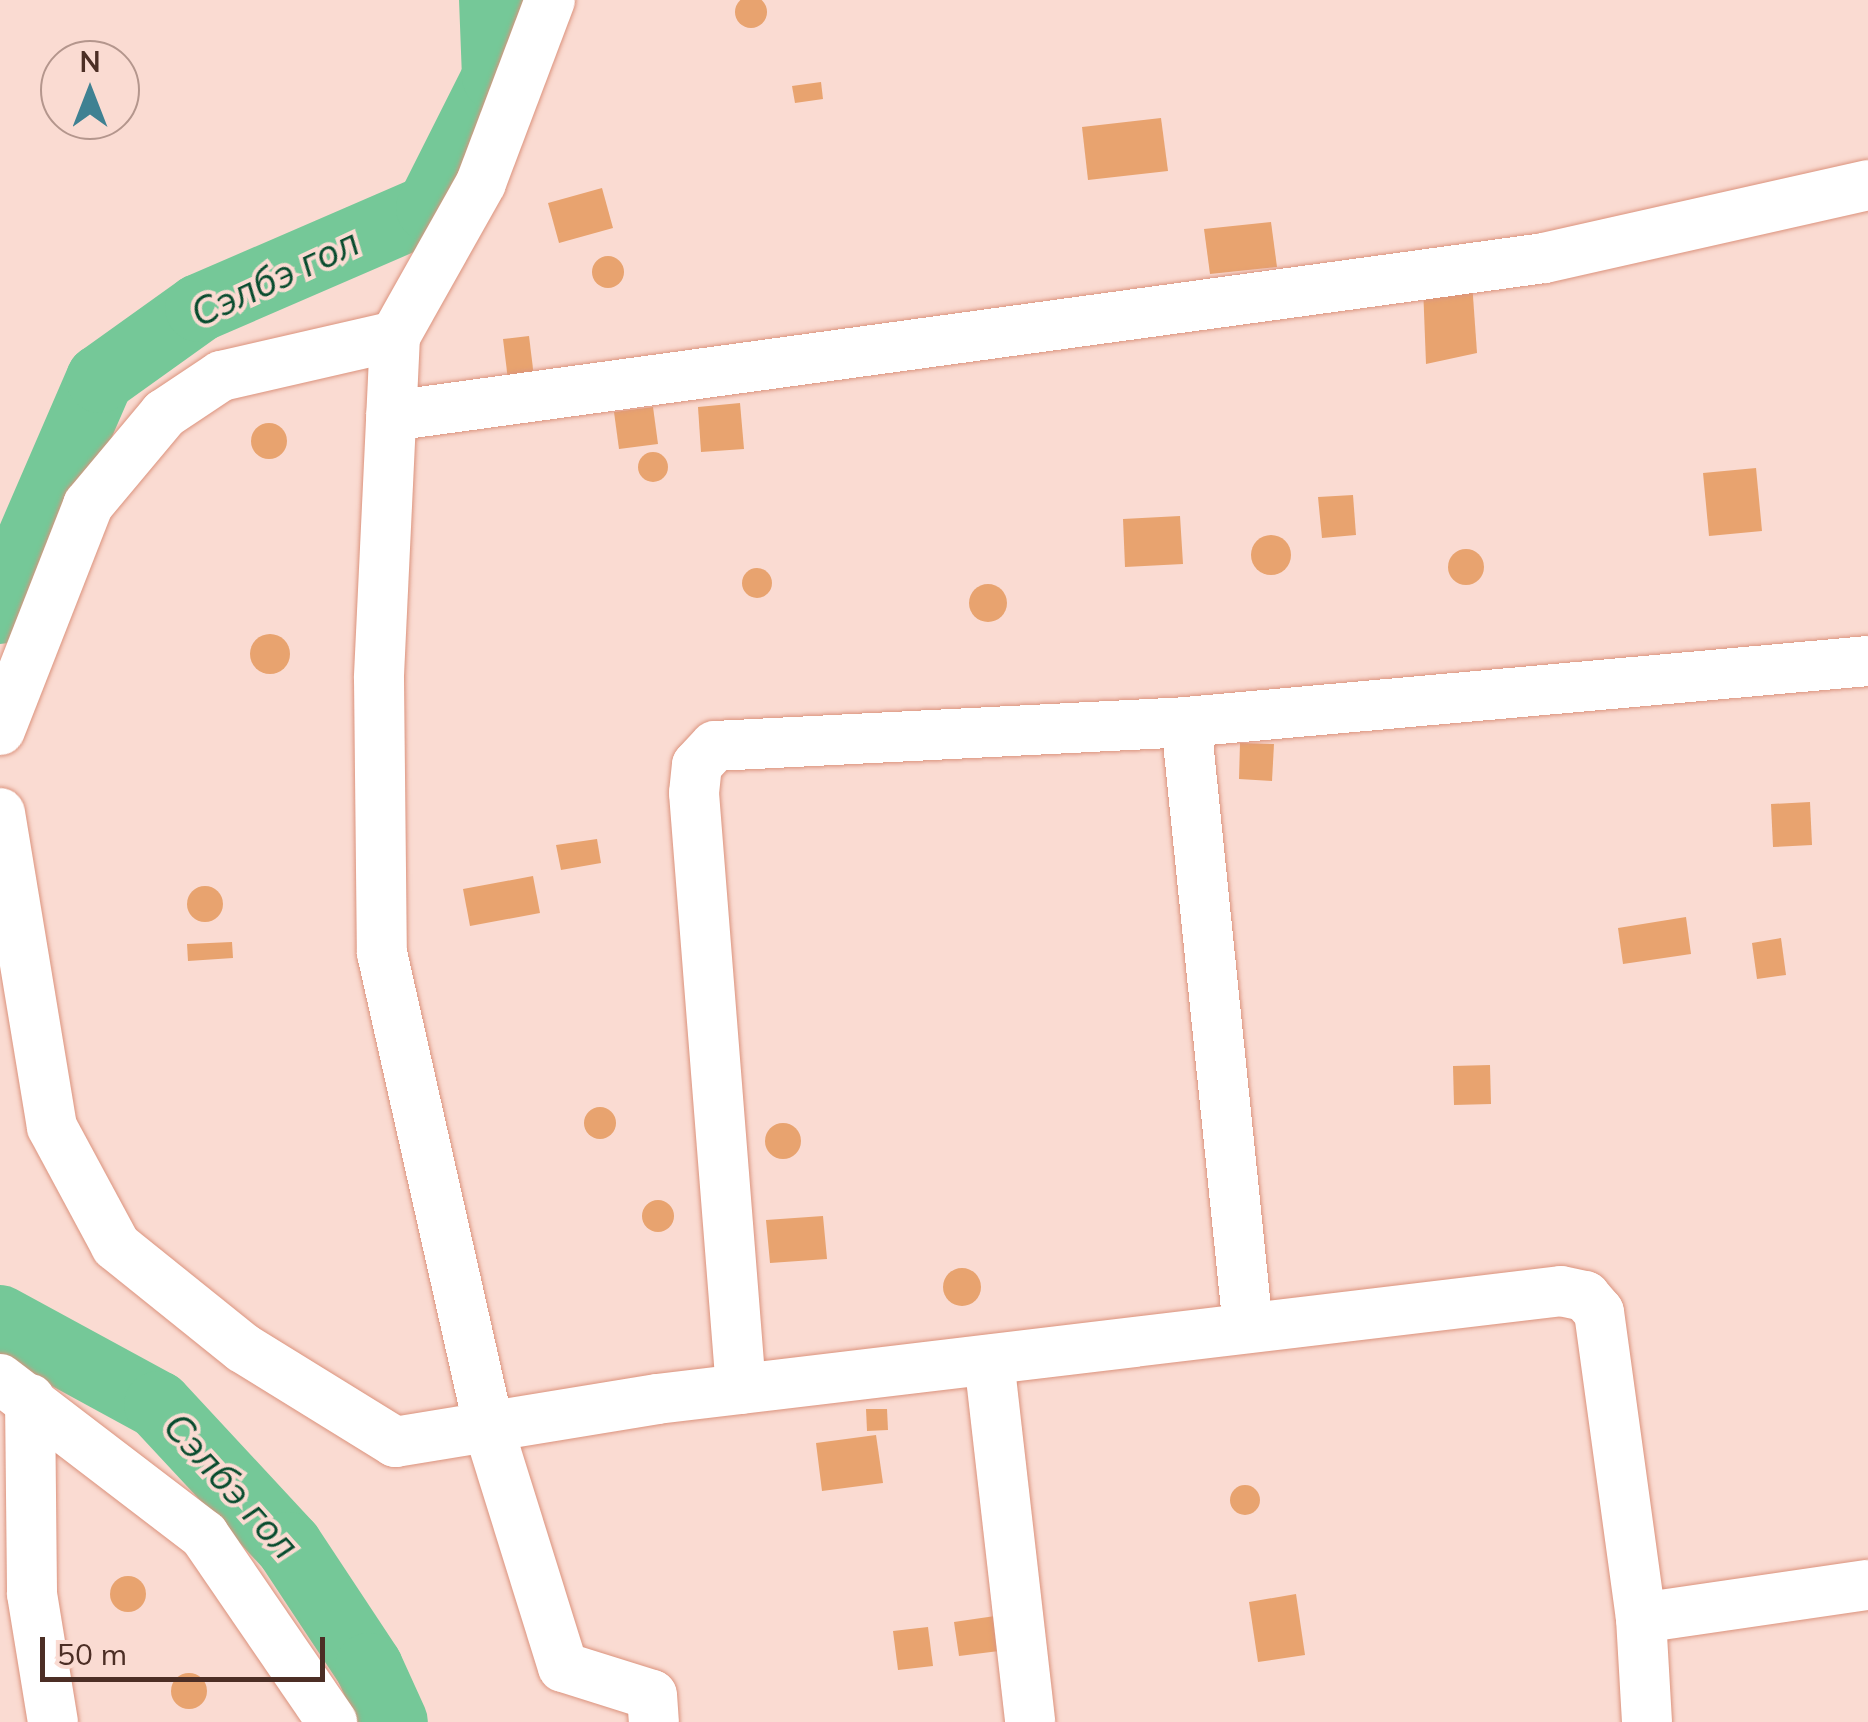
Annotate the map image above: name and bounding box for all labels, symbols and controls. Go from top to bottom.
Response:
north arrow [40,40,140,140]
text: N [79,44,101,79]
water label: Сэлбэ гол [184,219,366,337]
water label: Сэлбэ гол [154,1404,308,1568]
scale bar [45,1617,330,1679]
text: 50 m [57,1635,127,1673]

